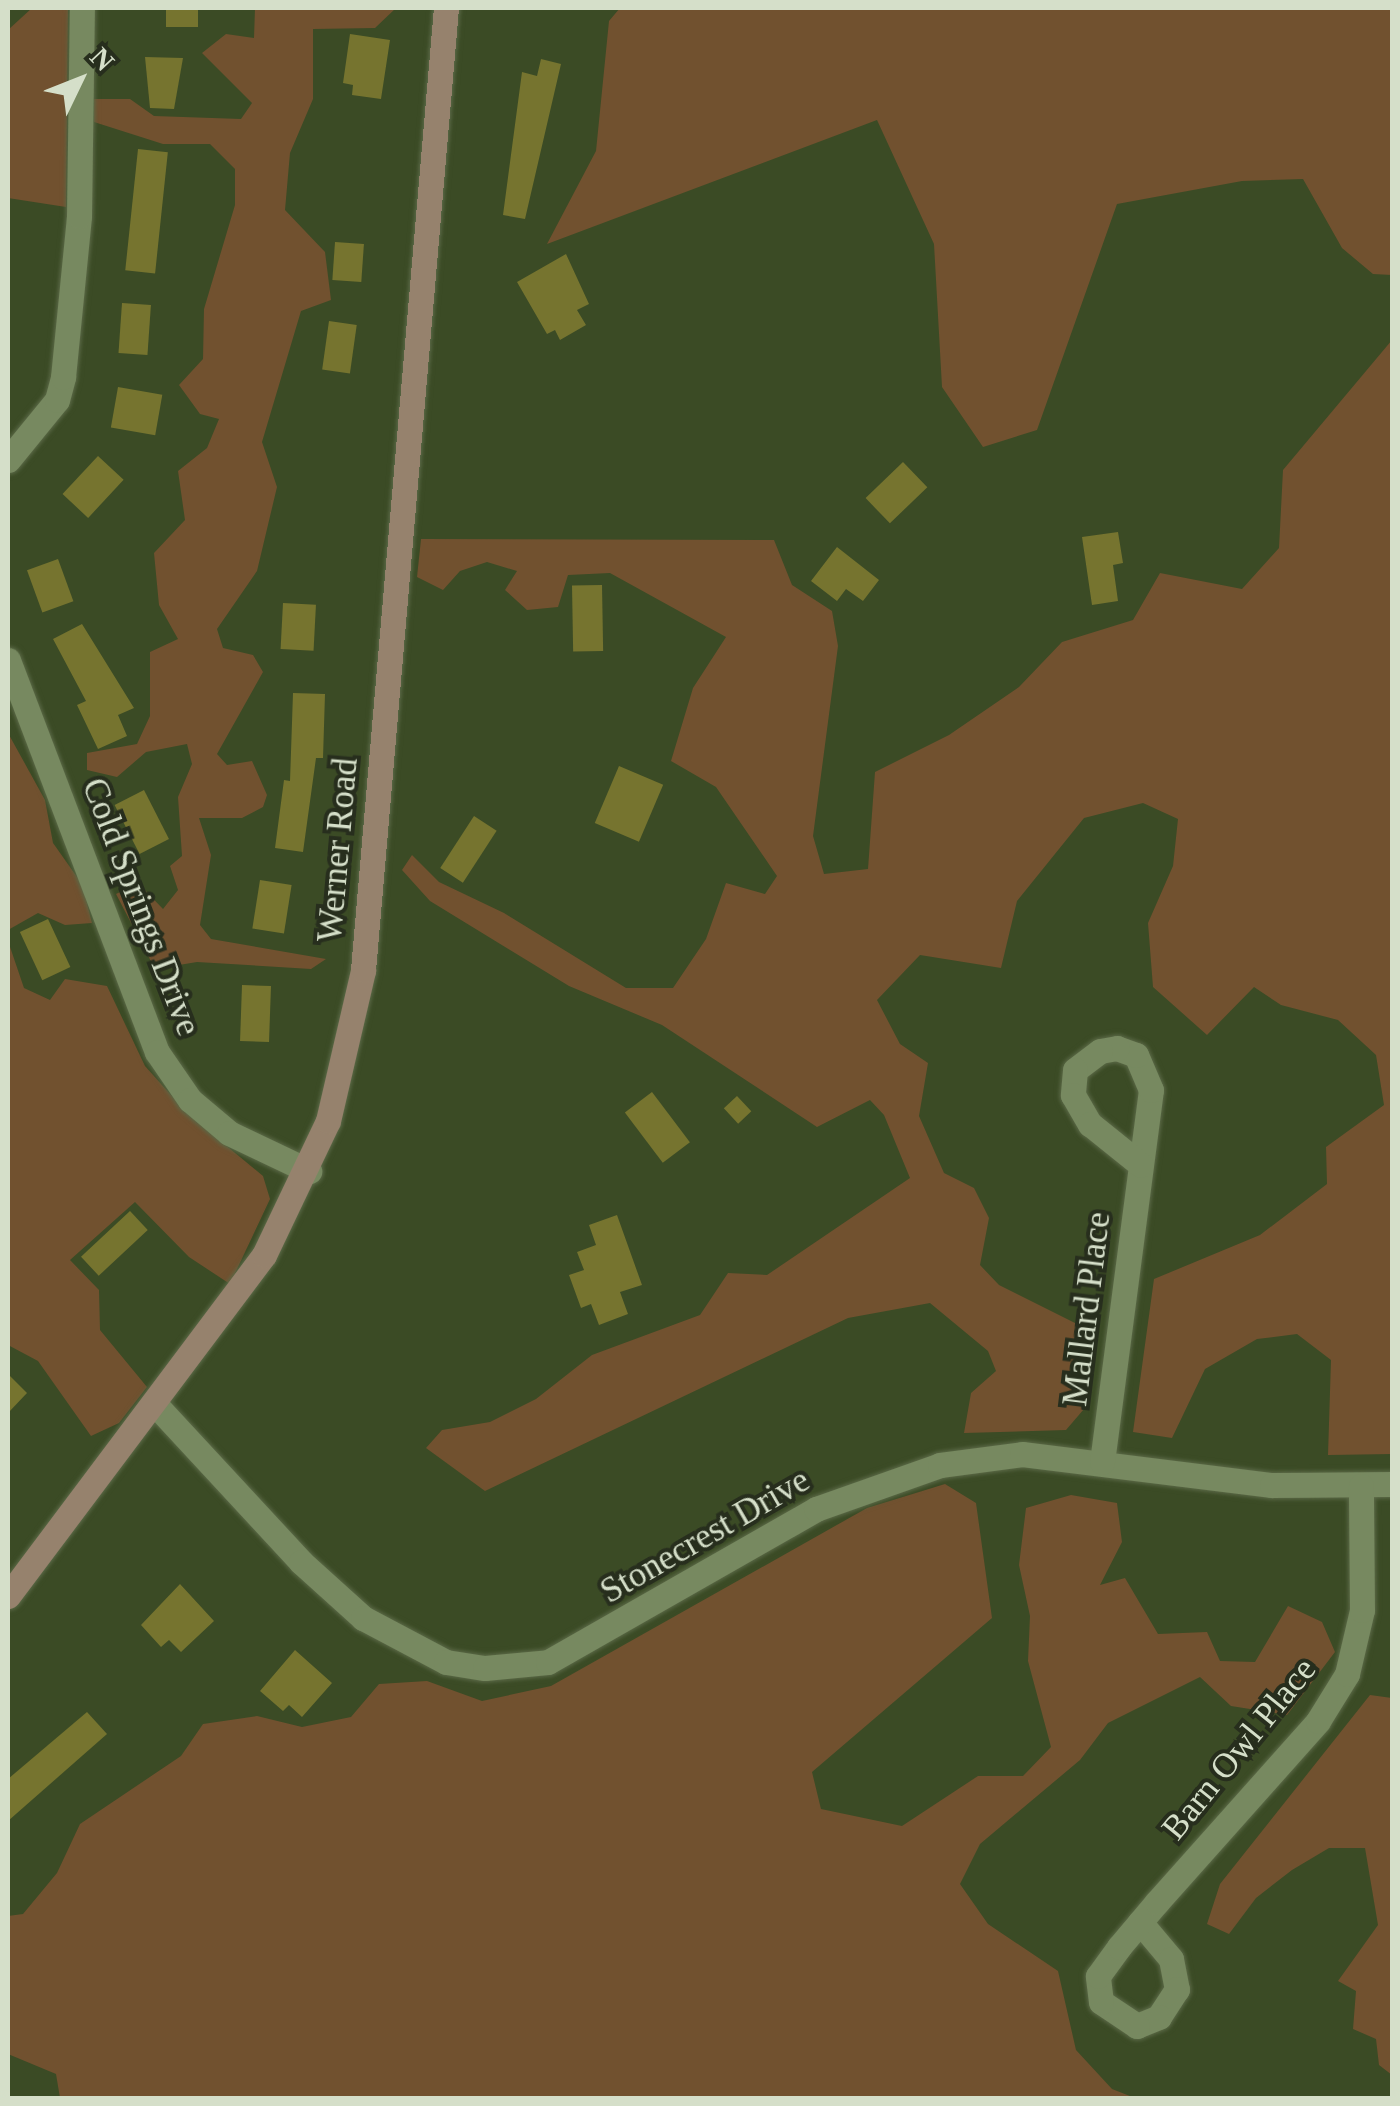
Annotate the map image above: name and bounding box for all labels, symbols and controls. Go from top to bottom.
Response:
north arrow [30,30,130,130]
text: N [84,41,121,77]
street label: Werner Road [309,756,367,944]
street label: Cold Springs Drive [73,772,209,1042]
street label: Mallard Place [1054,1210,1120,1408]
street label: Stonecrest Drive [593,1459,817,1613]
street label: Barn Owl Place [1153,1650,1325,1848]

